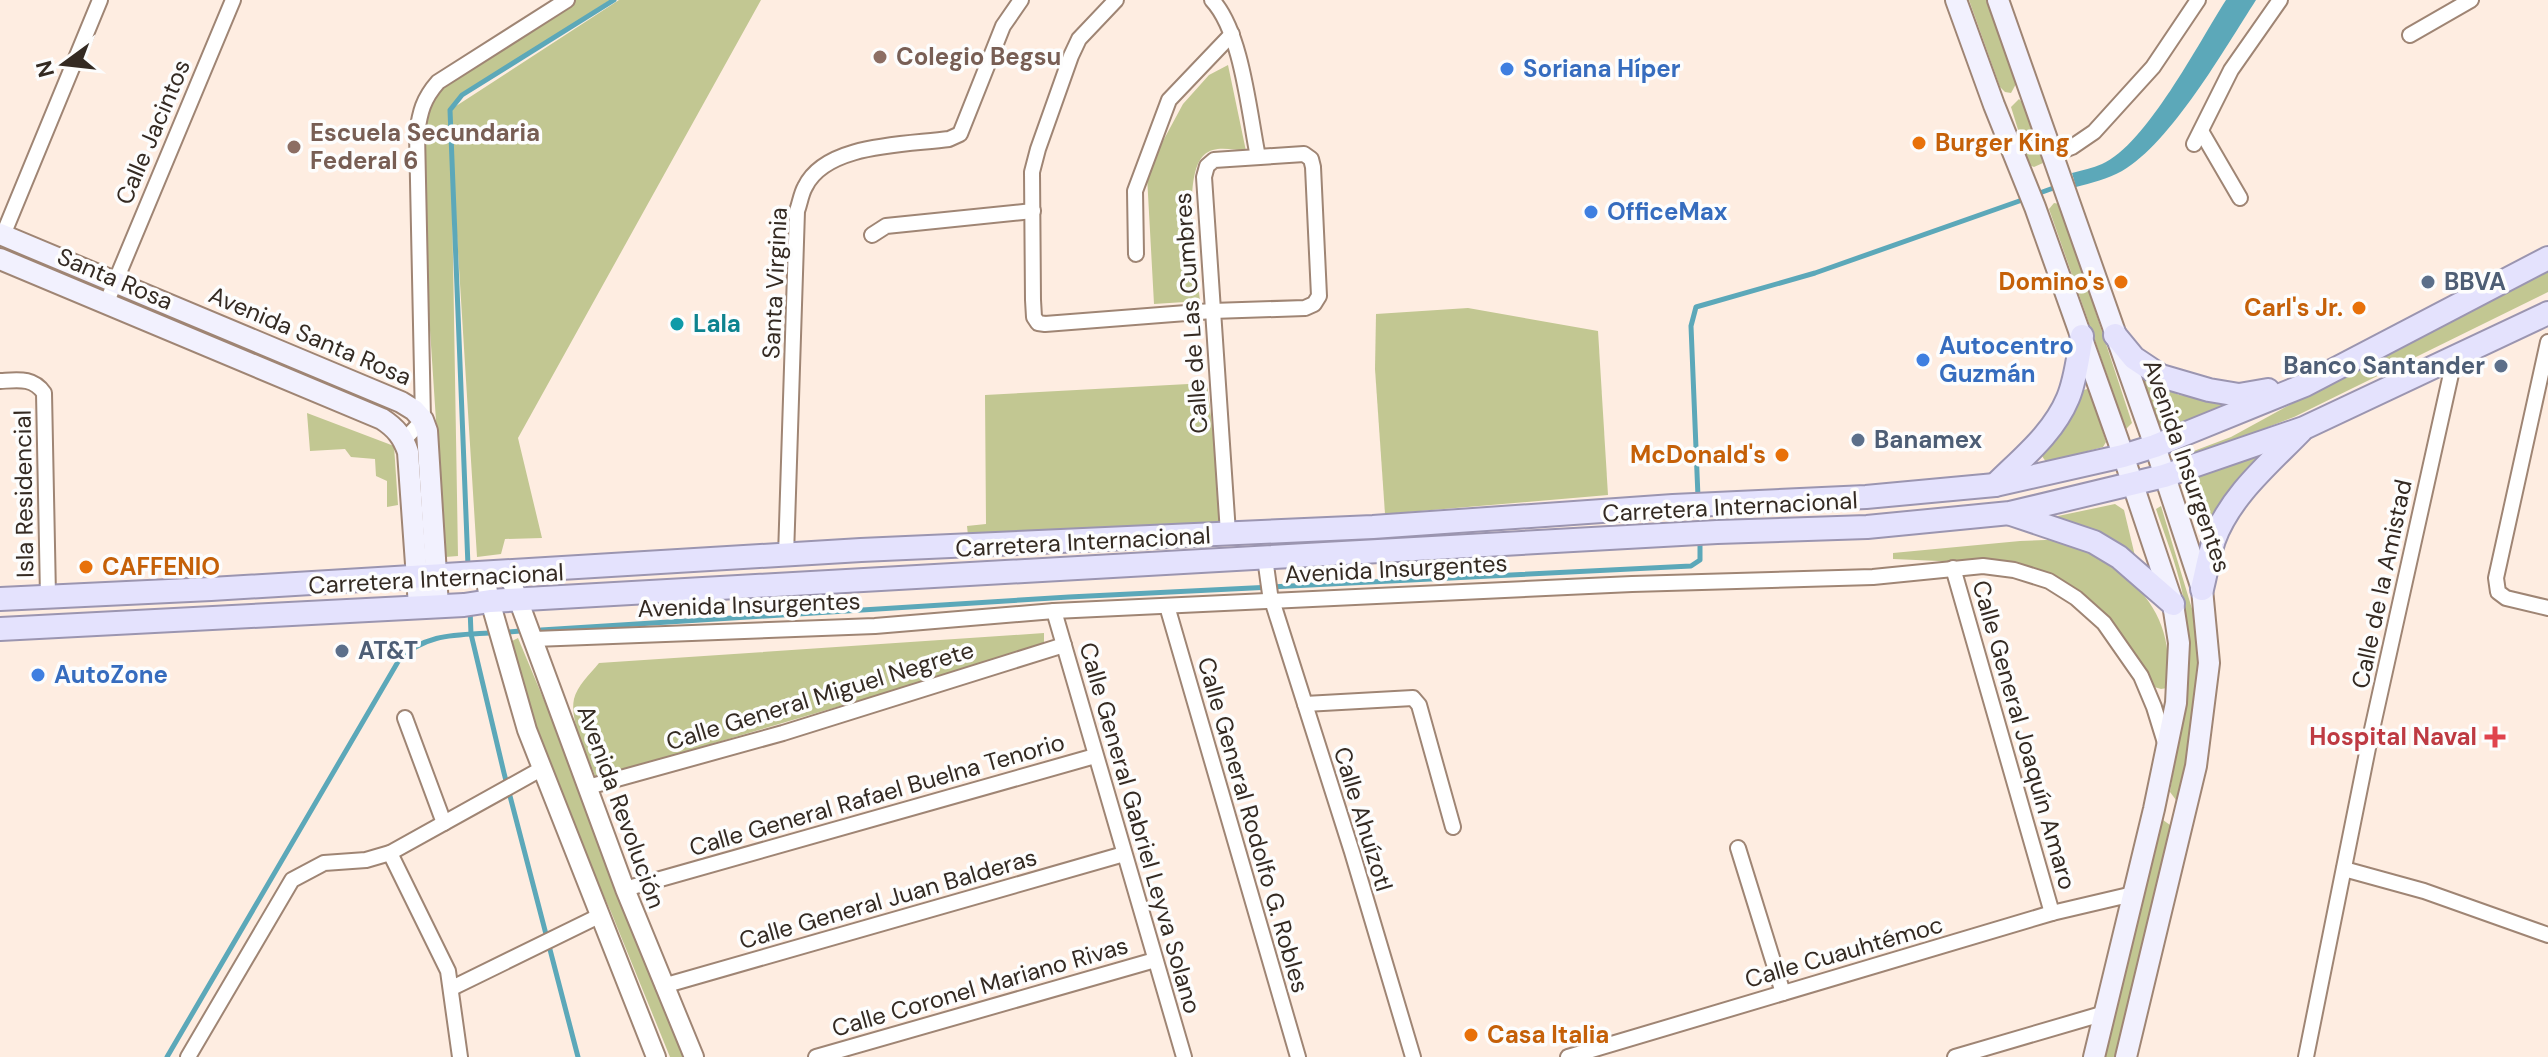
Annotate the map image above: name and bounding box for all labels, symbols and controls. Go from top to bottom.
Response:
north arrow [24,24,104,104]
place label: Colegio Begsu [896,41,1061,72]
marker: Colegio Begsu [871,48,889,66]
place label: Soriana Híper [1523,53,1681,84]
street label: Calle Jacintos [108,55,197,209]
text: N [29,58,61,81]
marker: Soriana Híper [1498,60,1516,78]
place label: Escuela Secundaria Federal 6 [310,117,540,176]
place label: Burger King [1935,127,2070,158]
marker: Burger King [1910,134,1928,152]
marker: Escuela Secundaria Federal 6 [285,138,303,156]
street label: Calle de Las Cumbres [1167,191,1214,435]
place label: OfficeMax [1607,196,1728,227]
marker: OfficeMax [1582,203,1600,221]
street label: Santa Virginia [755,206,794,360]
street label: Santa Rosa [53,240,178,317]
place label: Domino's [1999,266,2105,297]
place label: BBVA [2444,266,2506,297]
marker: Domino's [2112,273,2130,291]
marker: BBVA [2419,273,2437,291]
street label: Avenida Santa Rosa [204,279,416,392]
place label: Carl's Jr. [2244,292,2343,323]
marker: Carl's Jr. [2350,299,2368,317]
place label: Lala [693,308,741,339]
marker: Lala [668,315,686,333]
place label: Autocentro Guzmán [1939,330,2074,389]
place label: Banco Santander [2283,350,2485,381]
marker: Autocentro Guzmán [1914,351,1932,369]
street label: Avenida Insurgentes [2136,355,2238,576]
marker: Banco Santander [2492,357,2510,375]
street label: Isla Residencial [7,410,40,578]
place label: Banamex [1874,424,1982,455]
marker: Banamex [1849,431,1867,449]
place label: McDonald's [1630,439,1766,470]
marker: McDonald's [1773,446,1791,464]
street label: Calle de la Amistad [2344,477,2419,691]
street label: Carretera Internacional [1602,484,1858,529]
street label: Carretera Internacional [955,519,1211,564]
street label: Avenida Insurgentes [1284,547,1508,590]
place label: CAFFENIO [102,551,220,582]
street label: Carretera Internacional [308,556,564,601]
marker: CAFFENIO [77,558,95,576]
street label: Calle General Joaquín Amaro [1965,577,2084,893]
street label: Avenida Insurgentes [637,585,861,624]
street label: Calle General Miguel Negrete [662,634,978,757]
place label: AT&T [358,635,418,666]
street label: Calle General Gabriel Leyva Solano [1073,639,1208,1017]
marker: AT&T [333,642,351,660]
street label: Calle General Rodolfo G. Robles [1191,653,1316,996]
place label: AutoZone [54,659,168,690]
marker: AutoZone [29,666,47,684]
street label: Avenida Revolución [570,701,673,913]
place label: Hospital Naval [2309,721,2477,752]
street label: Calle General Rafael Buelna Tenorio [686,726,1068,863]
marker: Hospital Naval [2484,726,2506,748]
street label: Calle Ahuízotl [1327,743,1400,895]
street label: Calle General Juan Balderas [735,841,1040,956]
street label: Calle Cuauhtémoc [1741,908,1946,995]
street label: Calle Coronel Mariano Rivas [828,929,1132,1044]
place label: Casa Italia [1487,1019,1609,1050]
marker: Casa Italia [1462,1026,1480,1044]

